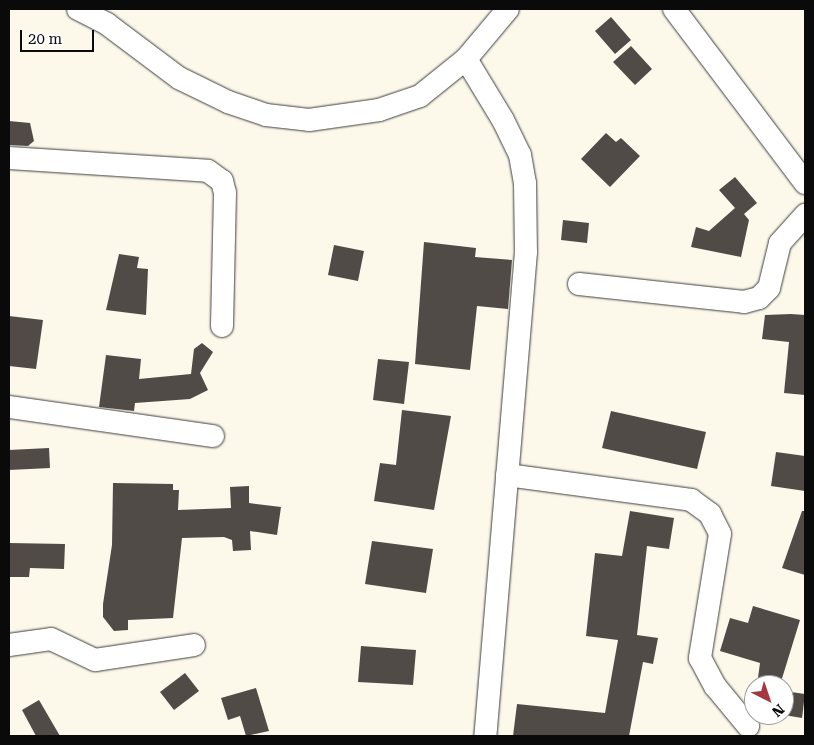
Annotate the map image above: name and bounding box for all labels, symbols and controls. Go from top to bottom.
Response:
scale bar [22,20,96,52]
text: 20 m [28,30,62,48]
north arrow [744,675,794,725]
text: N [769,701,788,720]

